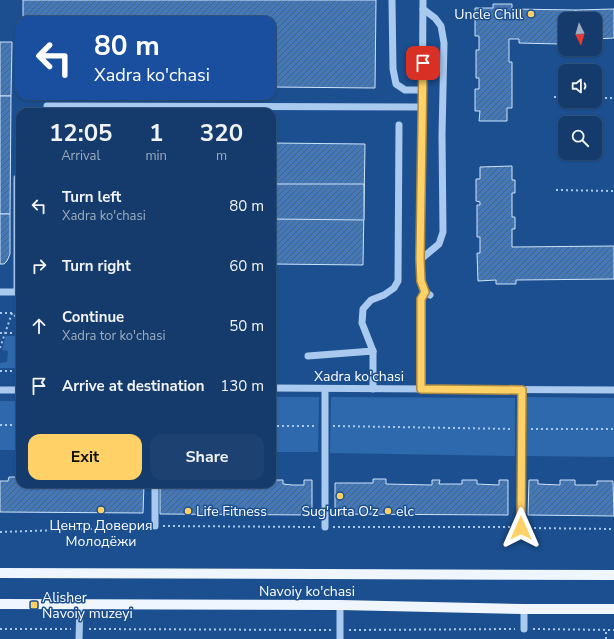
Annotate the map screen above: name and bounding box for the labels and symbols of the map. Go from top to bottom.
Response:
place label: Uncle Chill [454,5,524,24]
marker: Uncle Chill [526,9,536,19]
north arrow [558,12,602,56]
pin [406,46,440,80]
street label: Xadra ko'chasi [314,367,404,386]
marker: Sug'urta O'z [335,491,345,501]
place label: Life Fitness [196,502,267,521]
place label: Sug'urta O'z [301,502,379,521]
place label: elc [396,502,415,521]
marker: Центр Доверия Молодёжи [96,505,106,515]
marker: Life Fitness [183,506,193,516]
marker: elc [383,506,393,516]
position arrow [500,507,542,549]
place label: Центр Доверия Молодёжи [49,516,153,551]
street label: Navoiy ko'chasi [259,582,355,601]
place label: Alisher Navoiy muzeyi [42,588,133,623]
marker: Alisher Navoiy muzeyi [29,600,39,610]

